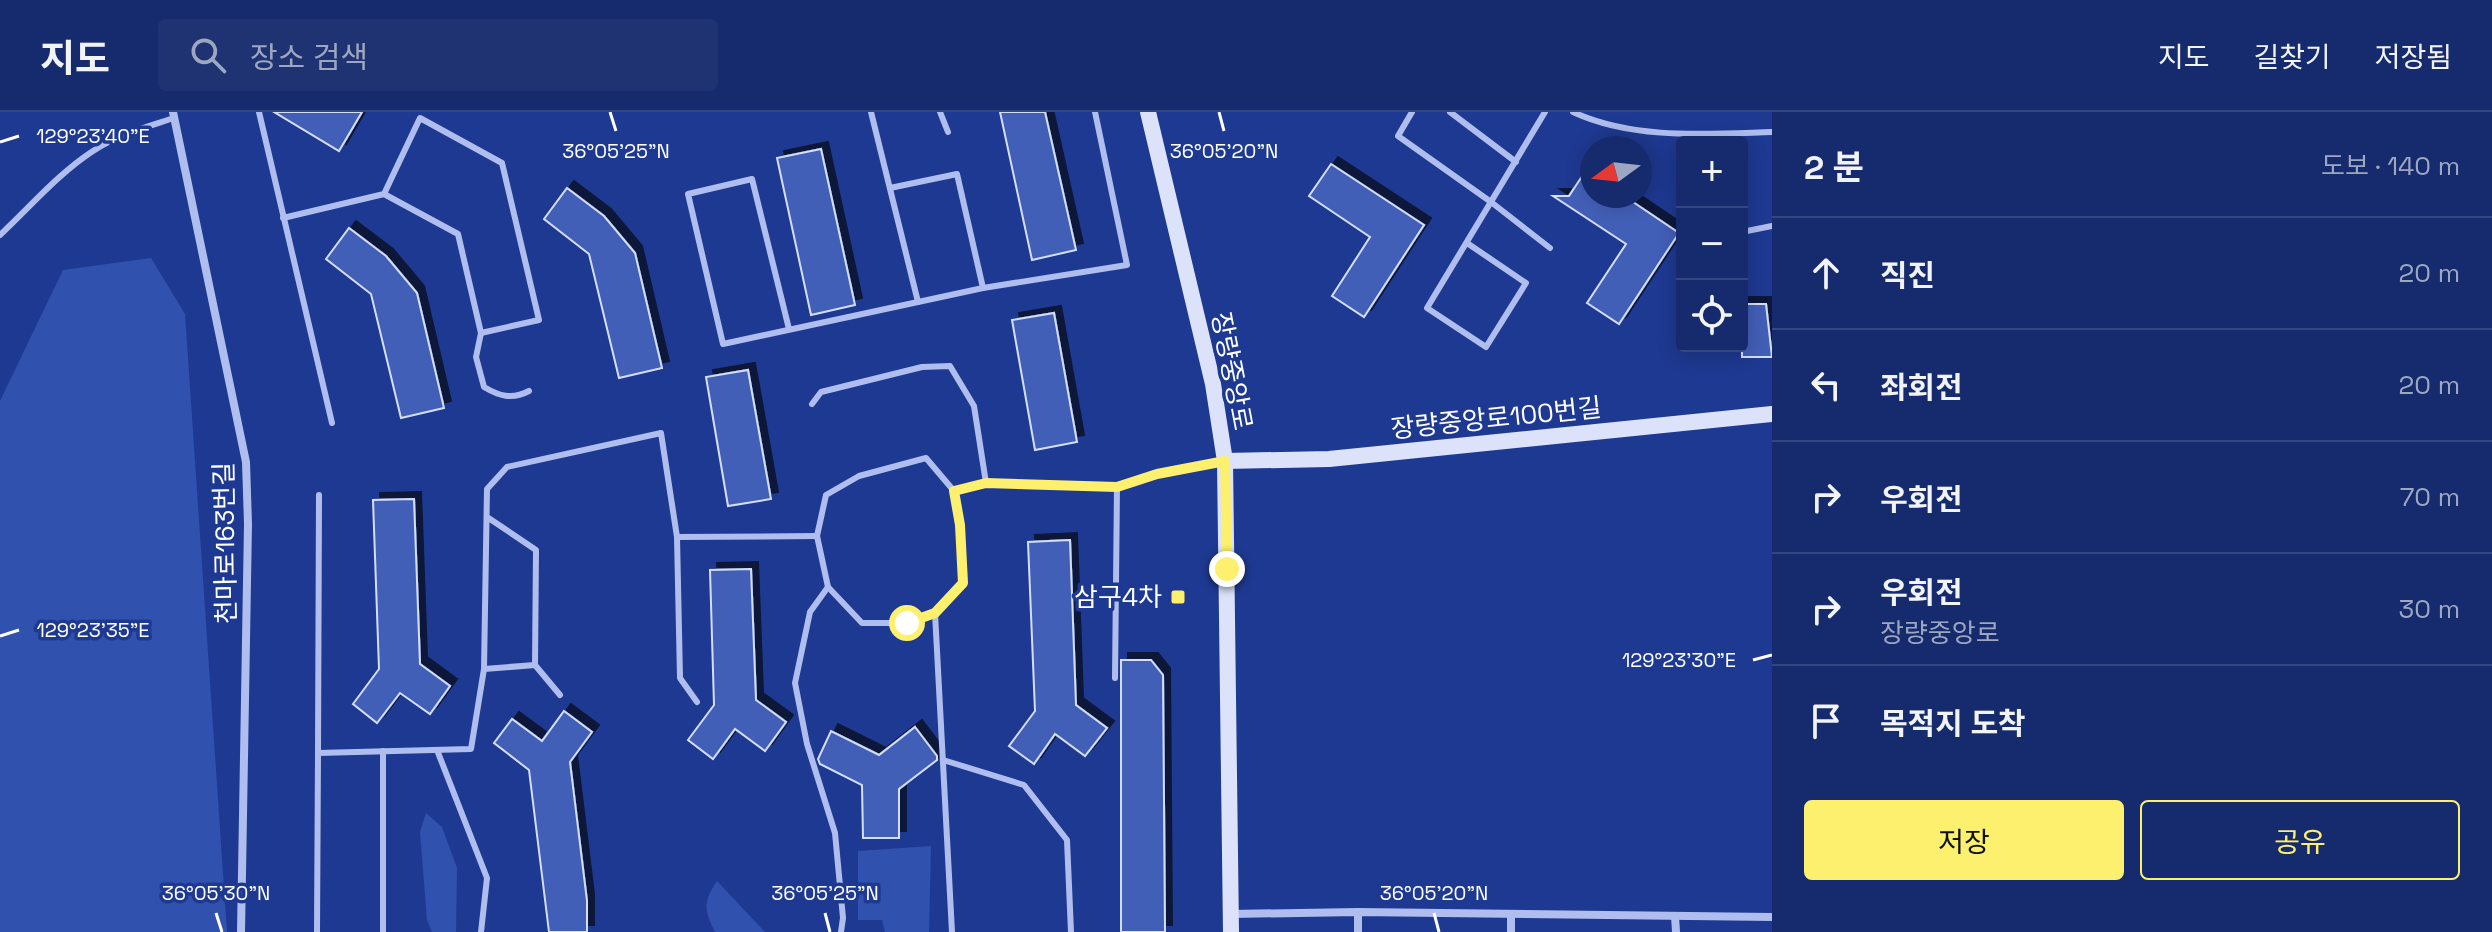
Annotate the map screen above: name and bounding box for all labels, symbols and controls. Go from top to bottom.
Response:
search box [158,19,718,91]
icon: search [186,33,230,77]
text: 지도 [40,35,110,83]
text: 장소 검색 [250,38,368,77]
text: 지도 [2158,39,2209,75]
text: 길찾기 [2253,39,2331,75]
text: 저장됨 [2375,39,2452,75]
text: 129°23'40"E [36,123,150,149]
north arrow [1580,136,1652,208]
map controls [1676,136,1748,352]
button: + [1676,136,1748,208]
text: 36°05'25"N [562,138,670,164]
text: 36°05'20"N [1170,138,1278,164]
text: 2 분 [1804,146,1864,189]
text: 도보 · 140 m [2321,149,2460,183]
button: − [1676,208,1748,280]
icon: ahead [1804,251,1848,295]
text: 직진 [1880,256,1935,295]
text: 20 m [2399,256,2460,290]
button: locate [1676,280,1748,352]
street label: 장량중앙로 [1204,309,1260,433]
icon: left [1804,363,1848,407]
text: 좌회전 [1880,368,1963,407]
text: 20 m [2399,368,2460,402]
street label: 장량중앙로100번길 [1389,390,1603,446]
street label: 천마로163번길 [207,462,243,624]
icon: right [1804,475,1848,519]
text: 우회전 [1880,480,1963,519]
text: 70 m [2400,480,2460,514]
route end [1209,551,1245,587]
text: 우회전 [1880,573,1963,612]
place label: 삼구4차 [1074,580,1162,614]
icon: right [1804,587,1848,631]
marker: 삼구4차 [1169,588,1187,606]
text: 30 m [2399,592,2460,626]
route start [889,605,925,641]
text: 장량중앙로 [1880,616,2000,650]
text: 129°23'35"E [36,617,150,643]
text: 129°23'30"E [1622,647,1736,673]
icon: arrive [1804,699,1848,743]
text: 목적지 도착 [1880,704,2026,743]
button: 저장 [1804,800,2124,880]
button: 공유 [2140,800,2460,880]
text: 36°05'30"N [162,880,270,906]
text: 36°05'25"N [771,880,879,906]
text: 36°05'20"N [1380,880,1488,906]

